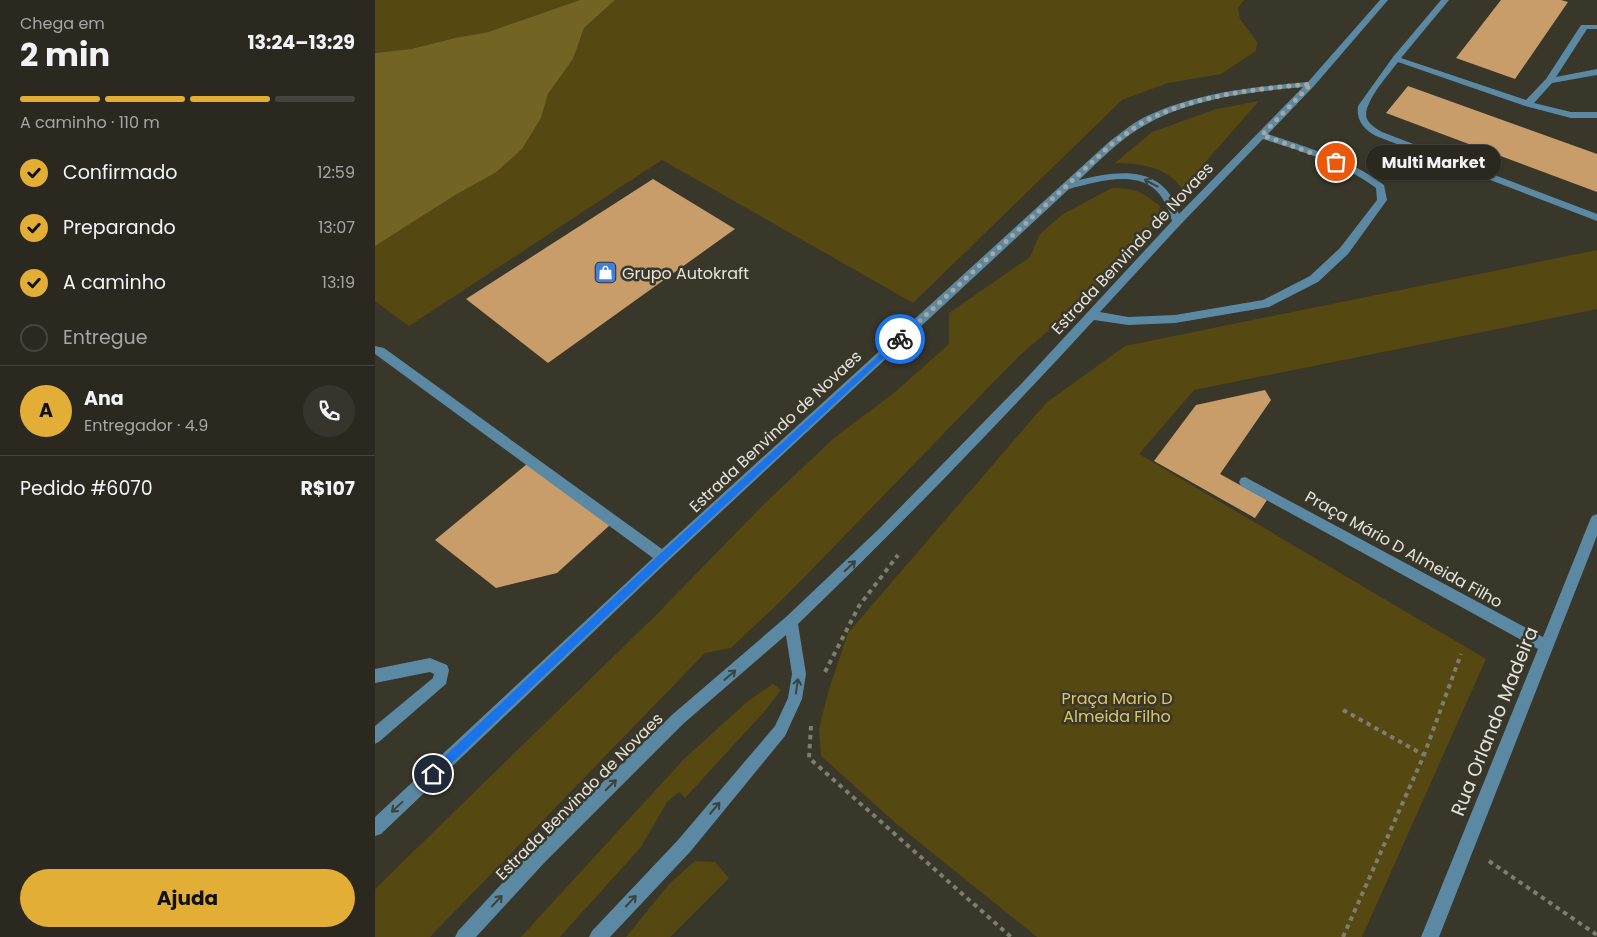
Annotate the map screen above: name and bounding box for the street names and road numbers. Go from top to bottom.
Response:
street label: Estrada Benvindo de Novaes [1046,157,1219,340]
street label: Estrada Benvindo de Novaes [684,345,867,518]
street label: Praça Mário D Almeida Filho [1301,485,1507,614]
street label: Rua Orlando Madeira [1444,623,1545,820]
street label: Estrada Benvindo de Novaes [491,708,668,885]

